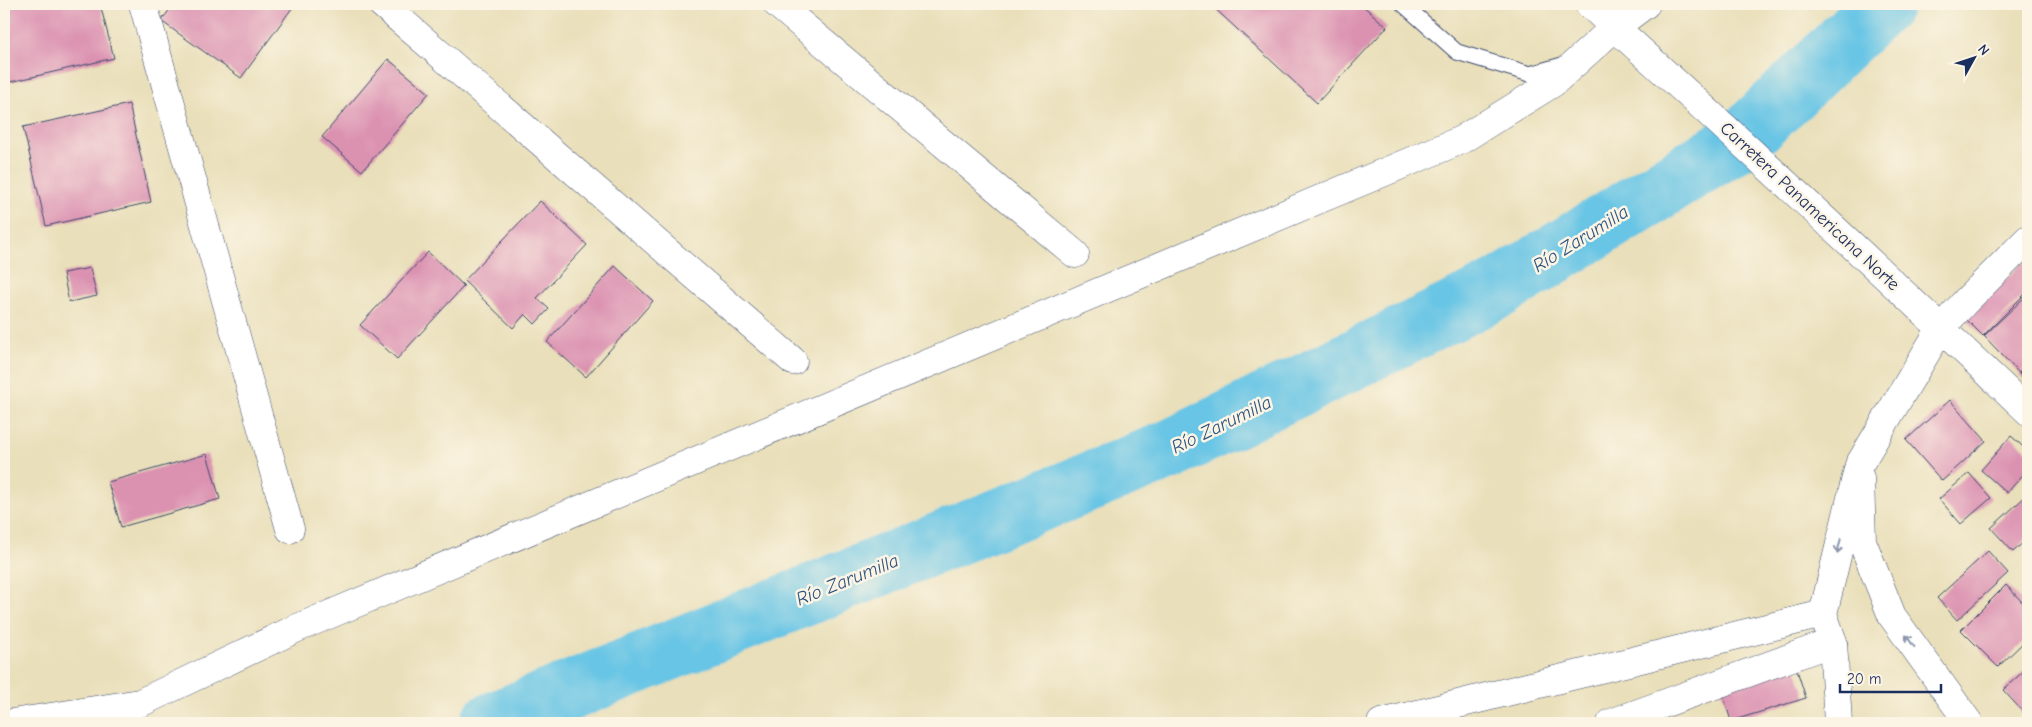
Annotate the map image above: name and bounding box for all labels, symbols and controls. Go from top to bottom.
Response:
north arrow [1950,32,2000,82]
text: N [1974,41,1993,59]
street label: Carretera Panamericana Norte [1716,118,1904,295]
water label: Río Zarumilla [1529,201,1633,277]
water label: Río Zarumilla [1168,391,1275,459]
one-way arrow [1834,538,1843,554]
water label: Río Zarumilla [793,549,902,610]
one-way arrow [1905,634,1915,648]
scale bar [1840,662,1941,694]
text: 20 m [1847,670,1881,688]

